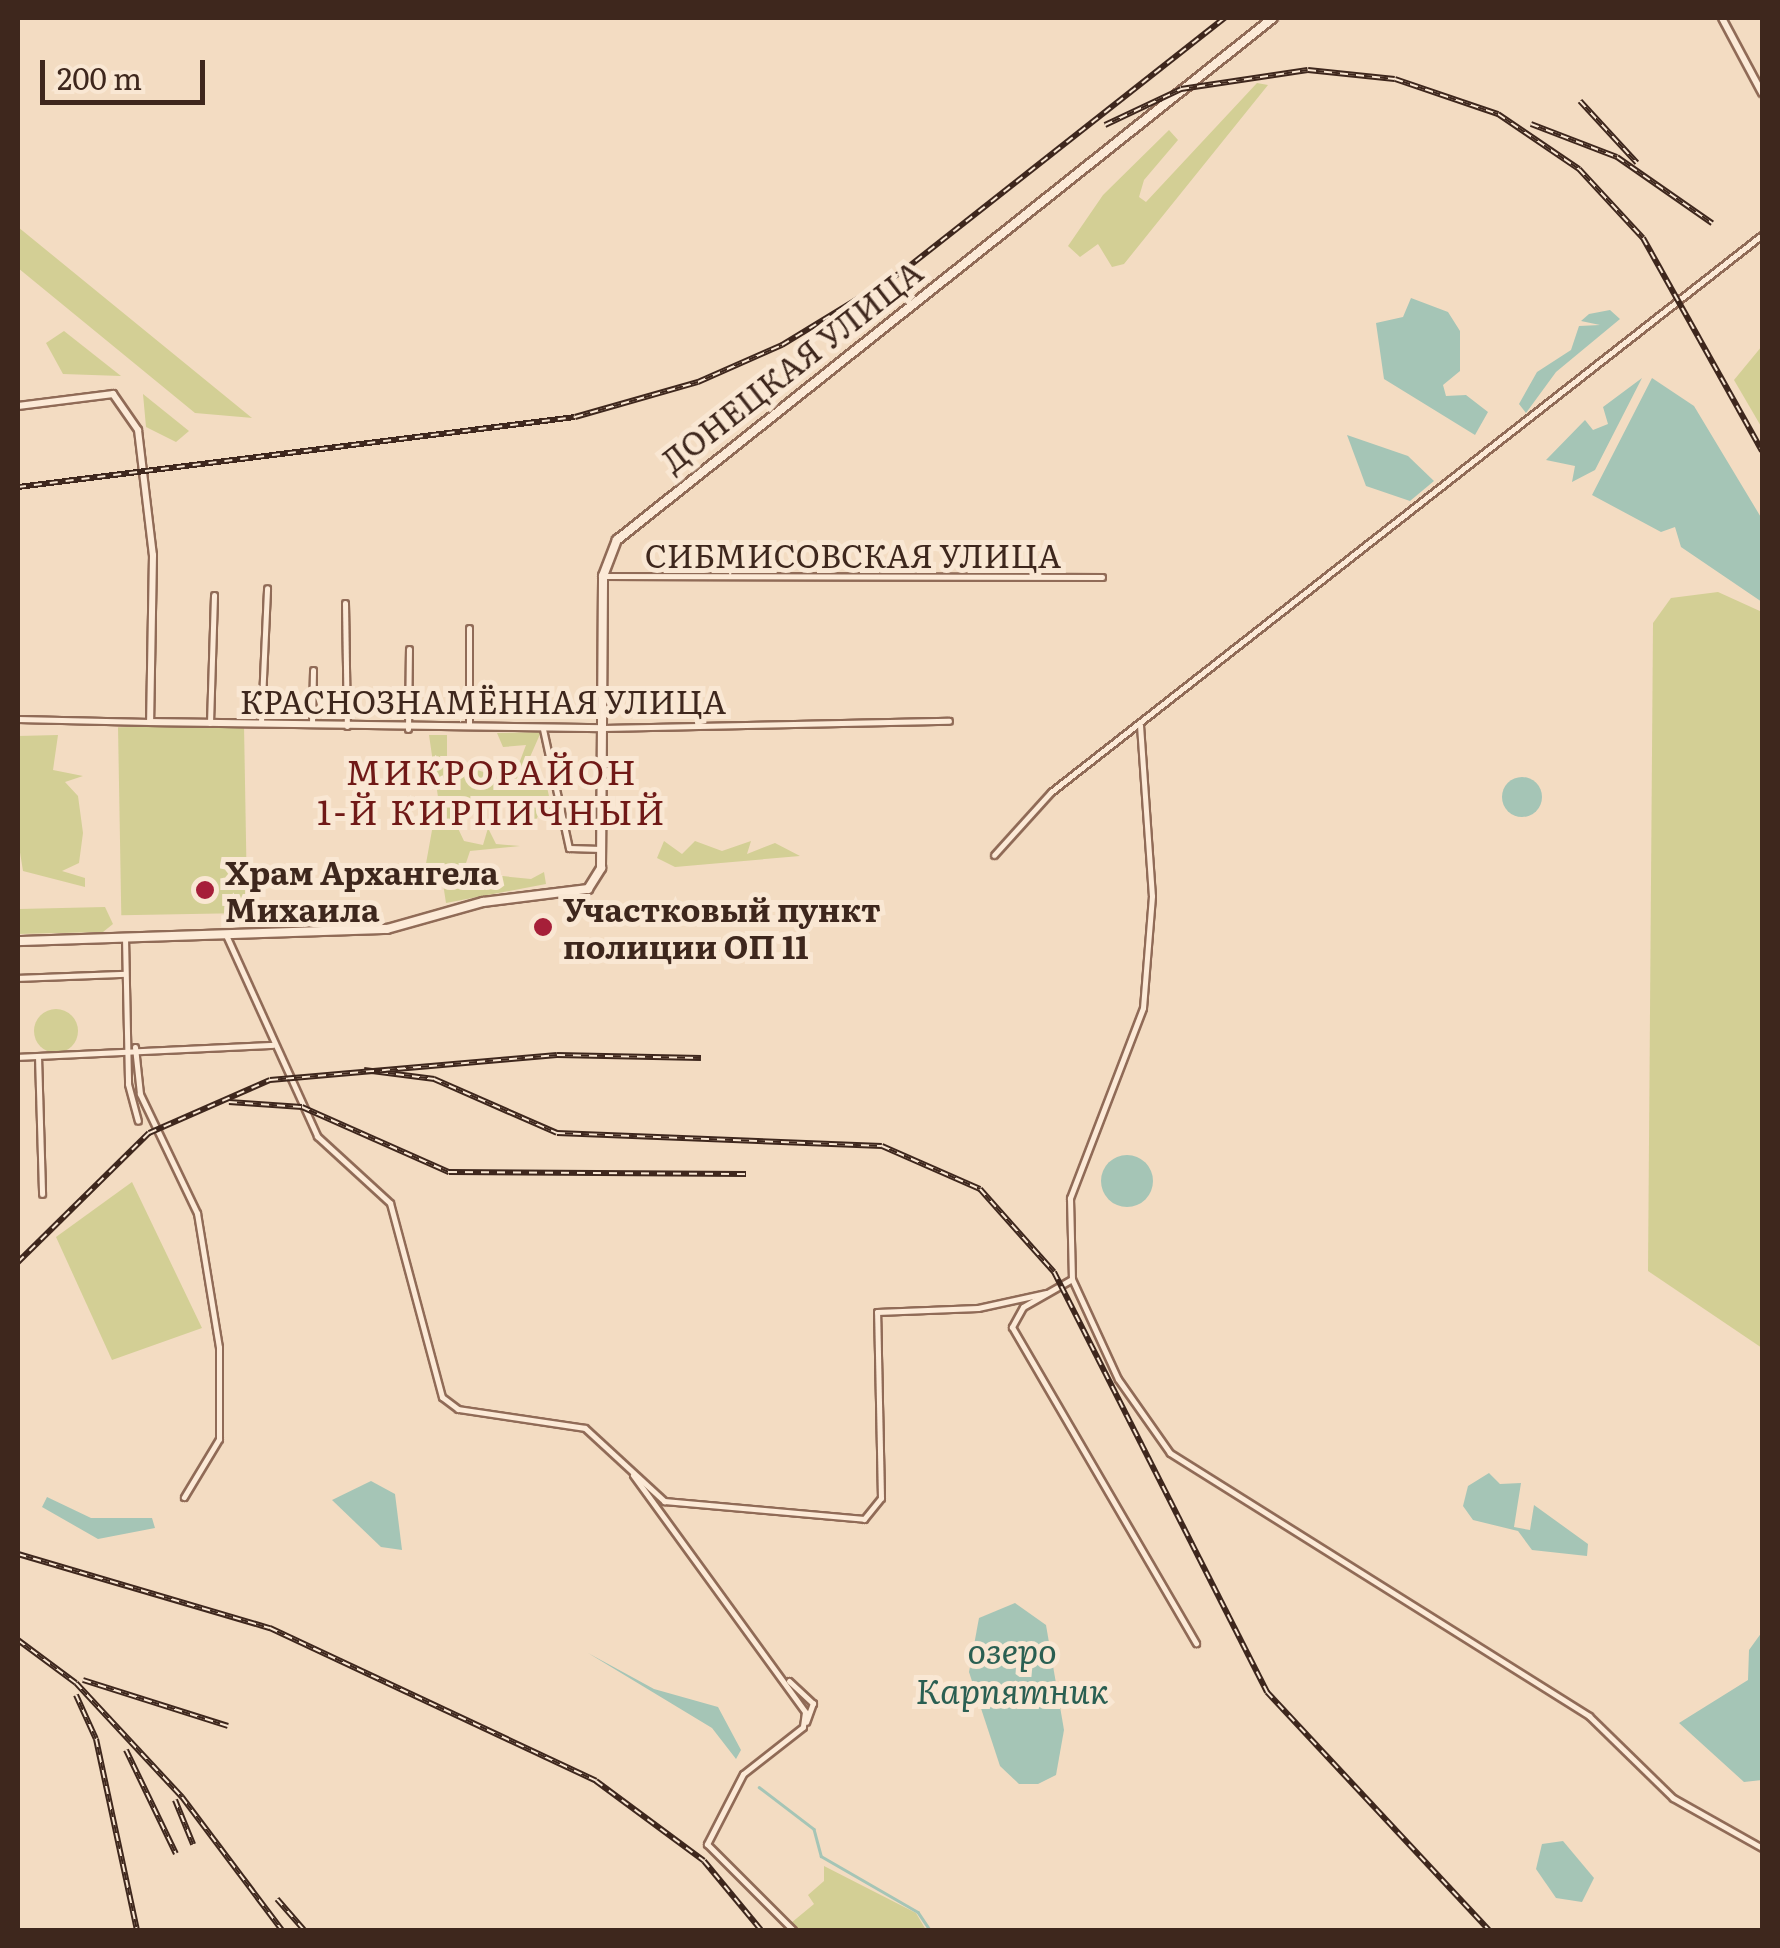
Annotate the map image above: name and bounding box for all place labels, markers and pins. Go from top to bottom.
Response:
place label: Храм Архангела Михаила [225,853,499,928]
marker: Храм Архангела Михаила [194,879,216,901]
place label: Участковый пункт полиции ОП 11 [563,890,881,965]
marker: Участковый пункт полиции ОП 11 [532,916,554,938]

